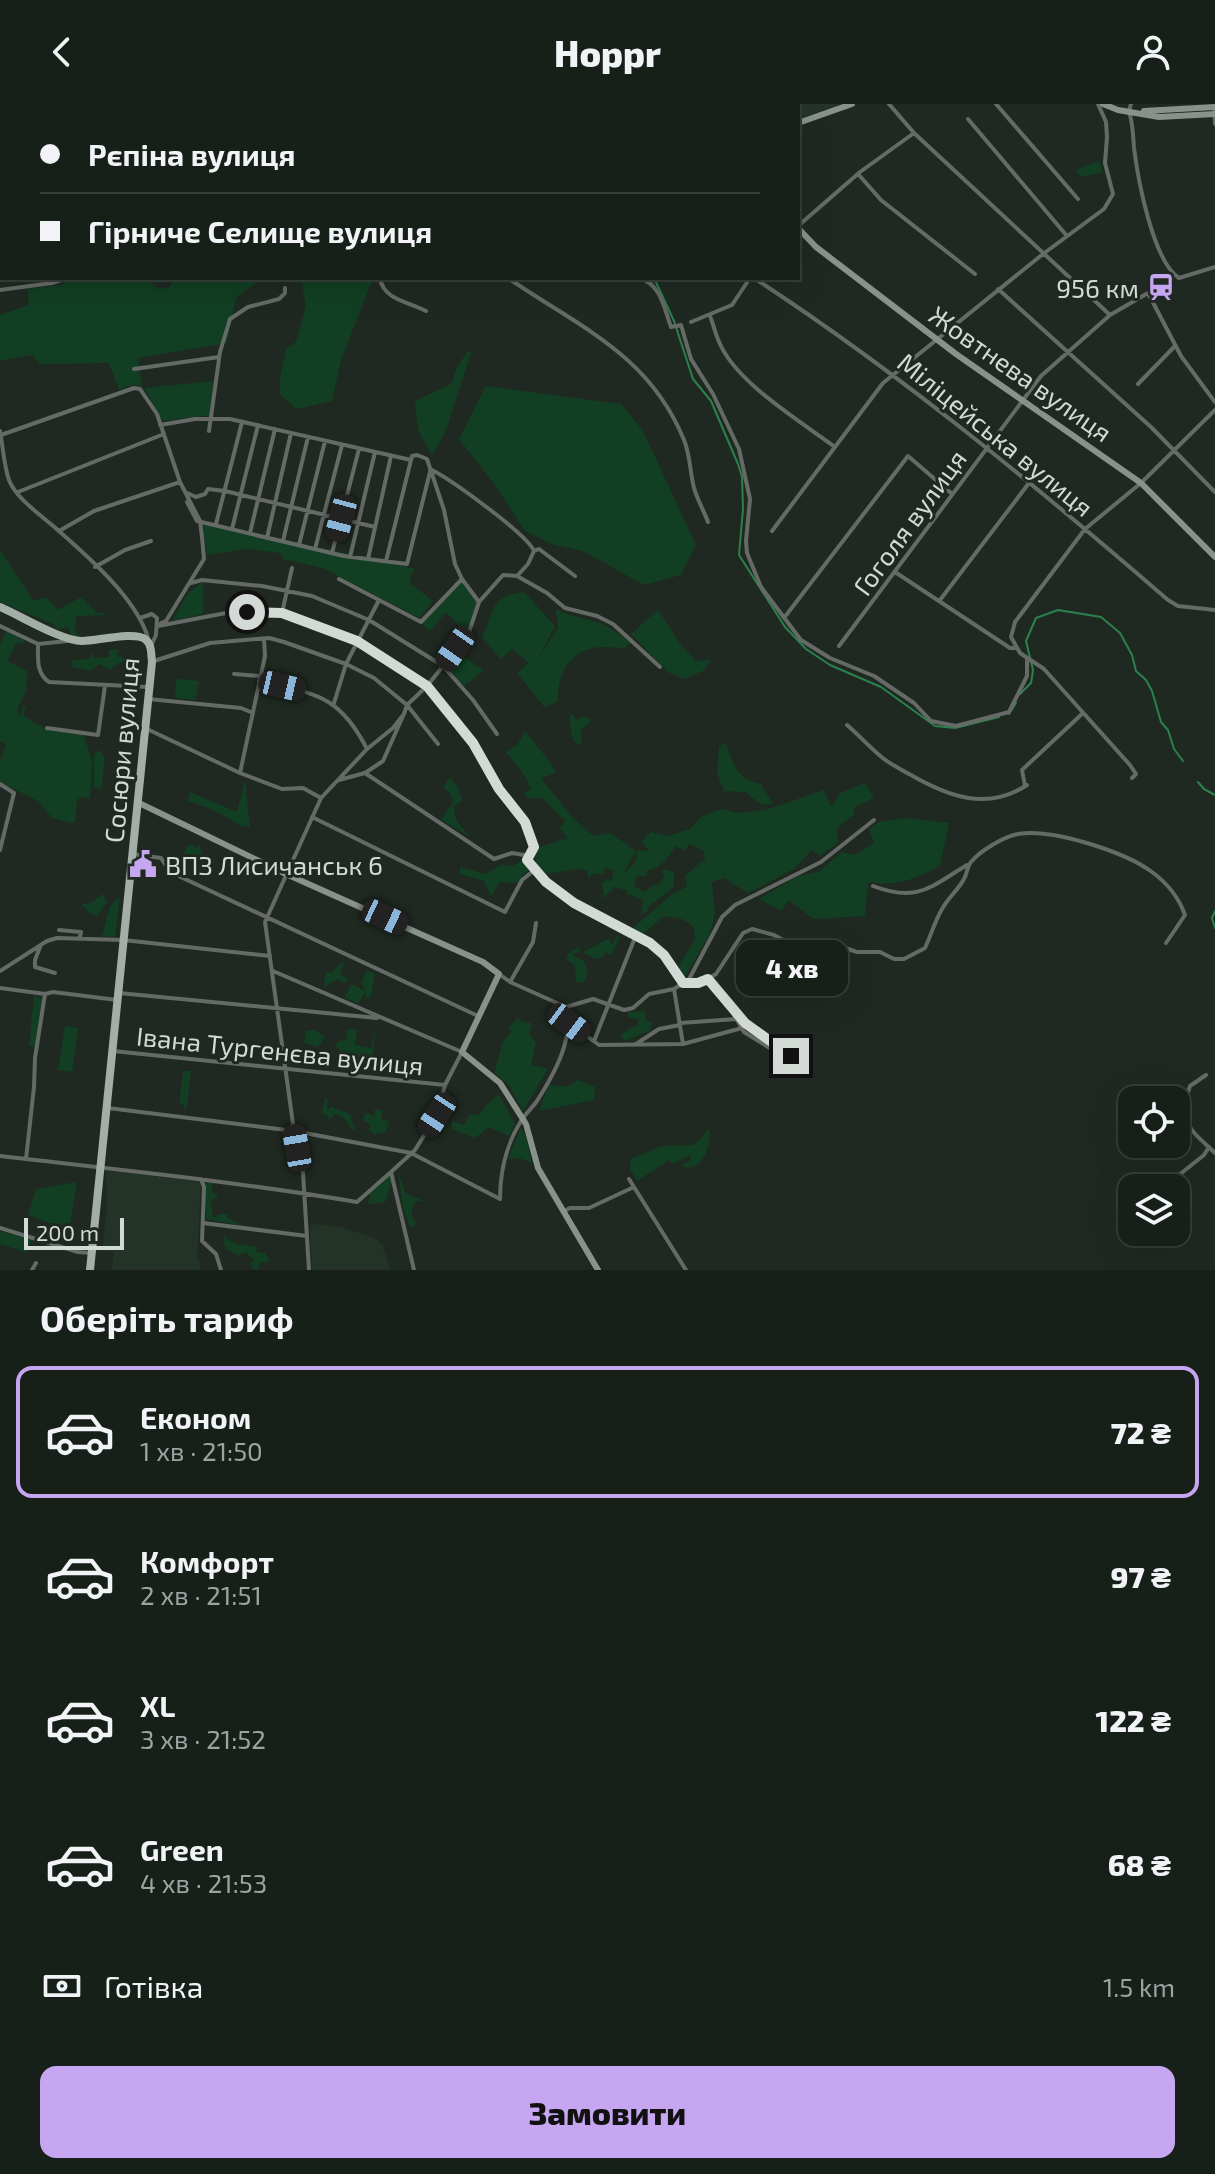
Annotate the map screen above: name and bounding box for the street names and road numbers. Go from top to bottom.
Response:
street label: Жовтнева вулиця [923,298,1118,448]
street label: Міліцейська вулиця [892,346,1100,523]
street label: Гоголя вулиця [846,443,973,601]
street label: Сосюри вулиця [97,656,146,844]
street label: Івана Тургенєва вулиця [135,1020,425,1081]

